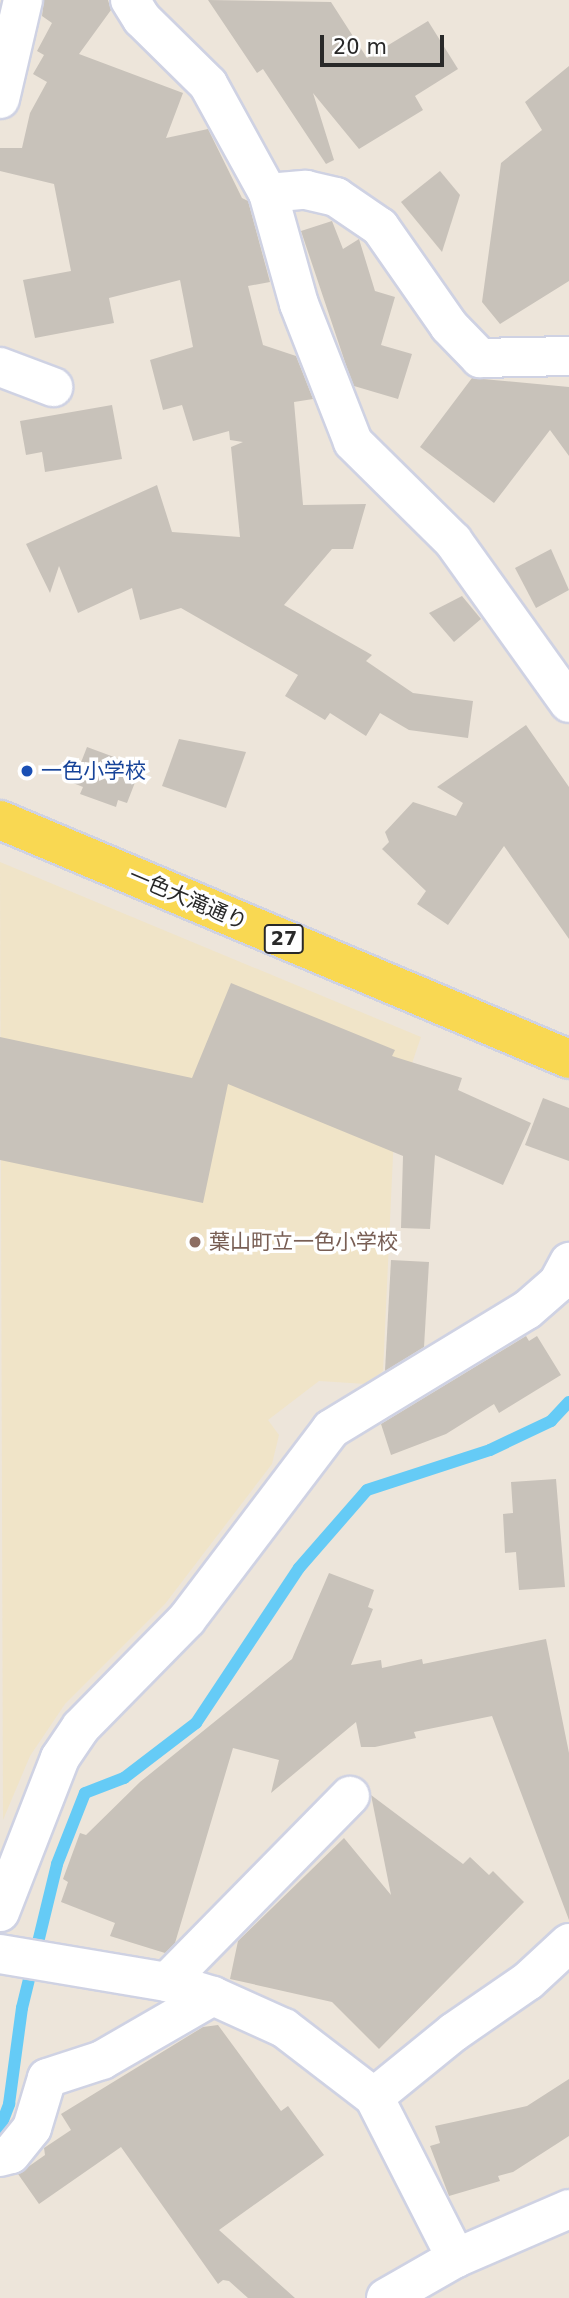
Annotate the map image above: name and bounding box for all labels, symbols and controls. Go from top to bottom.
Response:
scale bar [324,21,448,65]
text: 20 m [333,35,387,59]
place label: 一色小学校 [41,758,146,784]
marker: 一色小学校 [19,763,35,779]
street label: 一色大滝通り [125,863,251,935]
road number: 27 [263,923,305,954]
place label: 葉山町立一色小学校 [209,1229,398,1255]
marker: 葉山町立一色小学校 [187,1234,203,1250]

